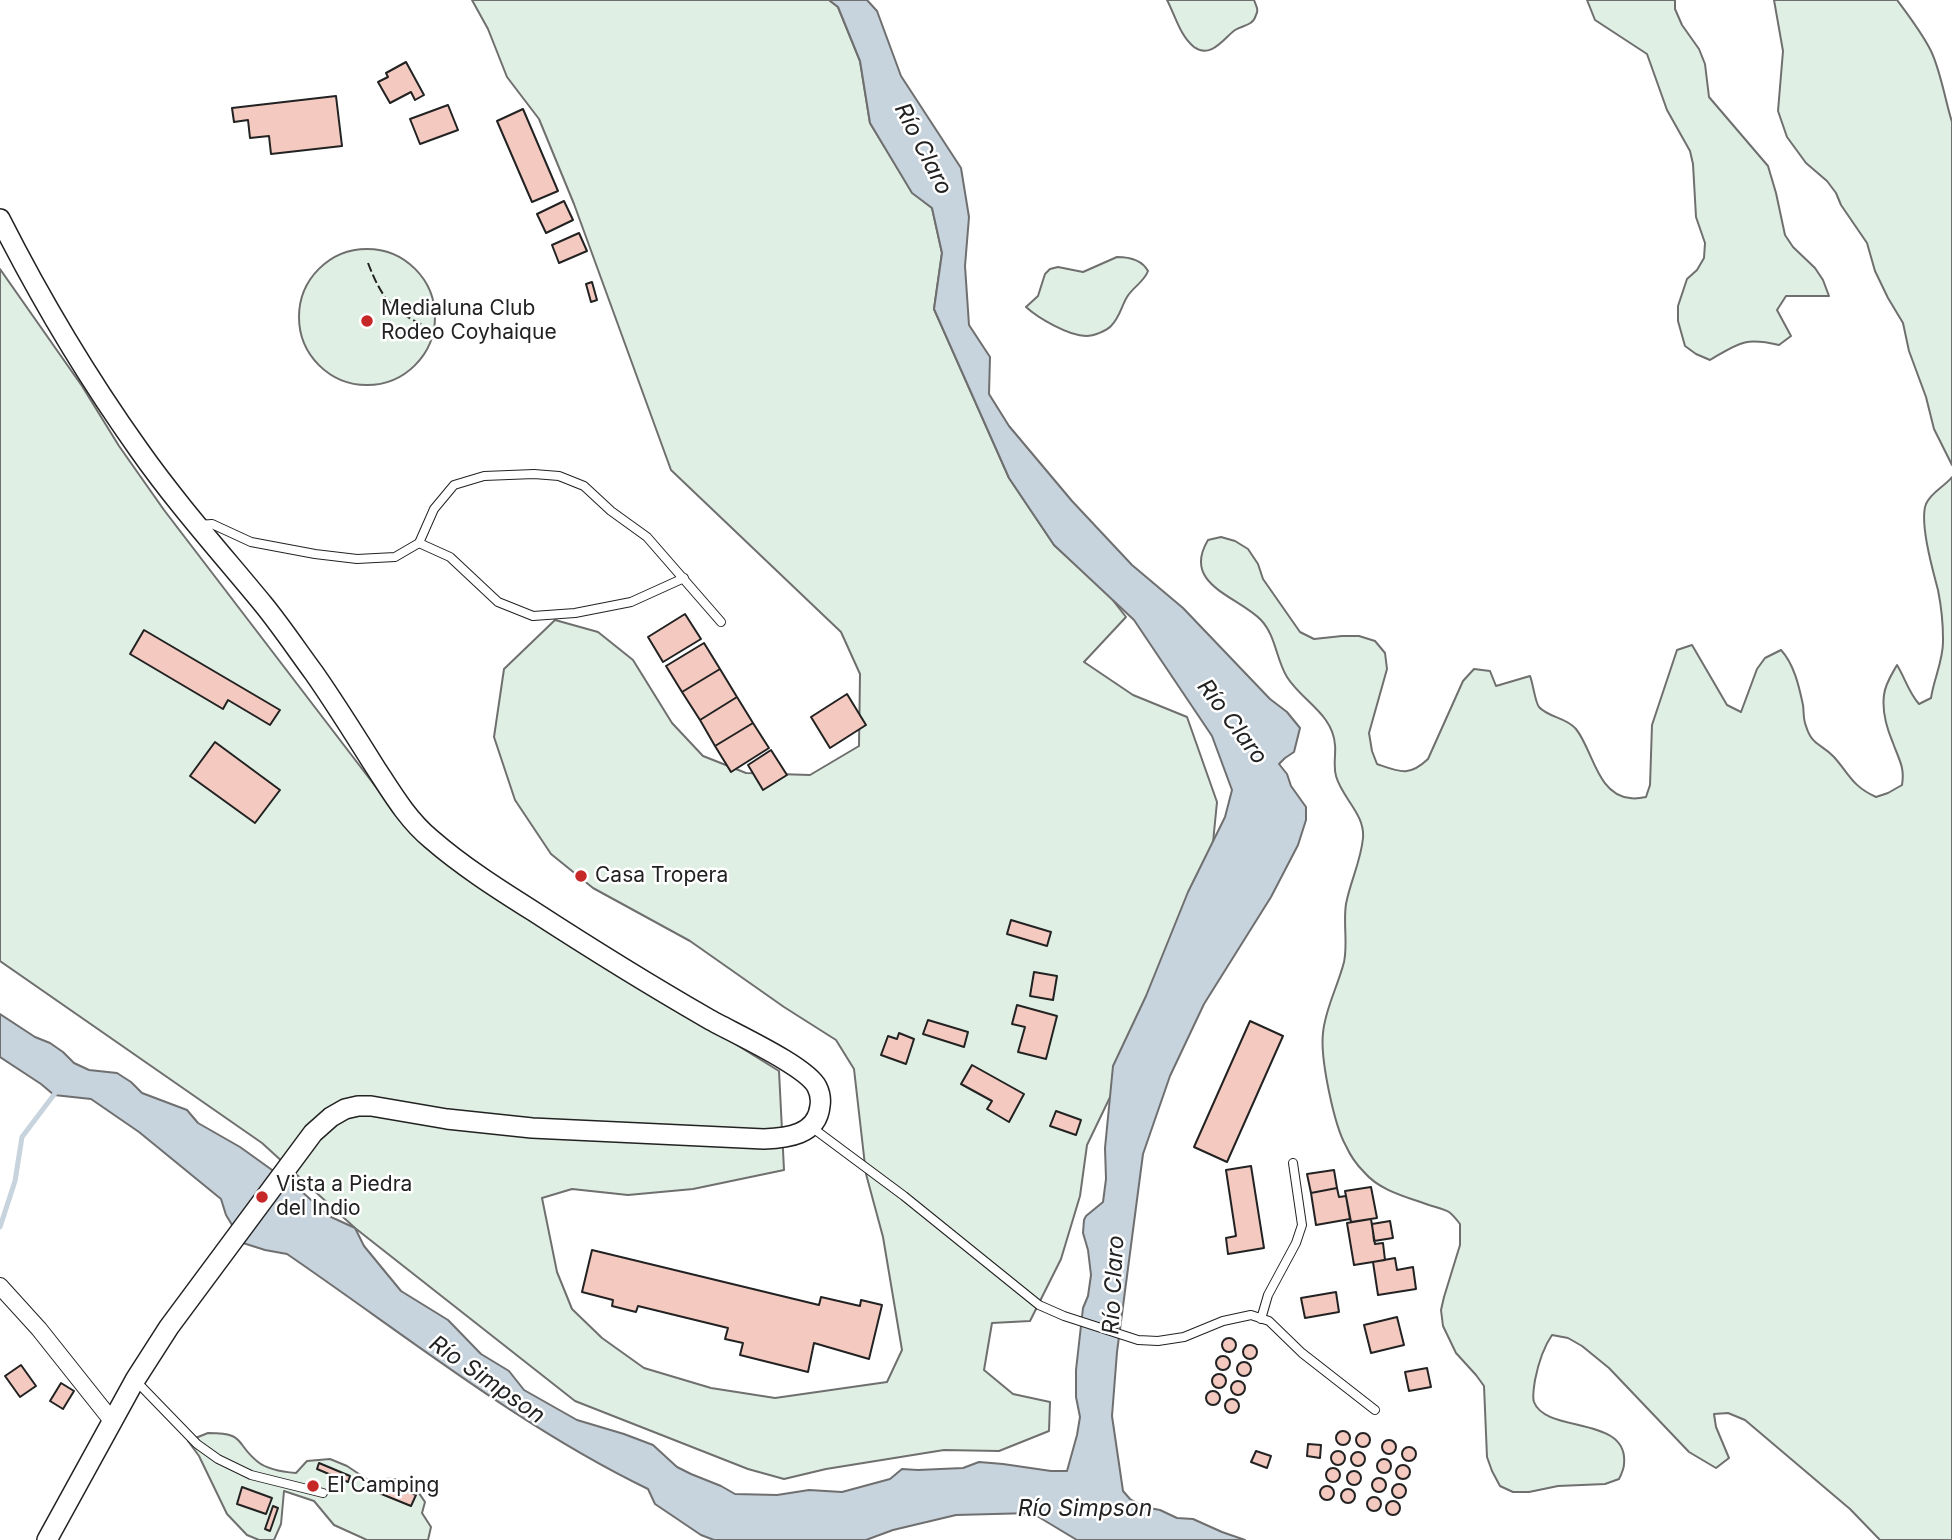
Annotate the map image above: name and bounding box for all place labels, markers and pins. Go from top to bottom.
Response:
place label: Medialuna Club Rodeo Coyhaique [381,296,557,346]
marker: Medialuna Club Rodeo Coyhaique [359,313,375,329]
place label: Casa Tropera [595,863,728,889]
marker: Casa Tropera [573,868,589,884]
place label: Vista a Piedra del Indio [276,1172,412,1222]
marker: Vista a Piedra del Indio [254,1189,270,1205]
place label: El Camping [327,1473,439,1499]
marker: El Camping [305,1478,321,1494]

